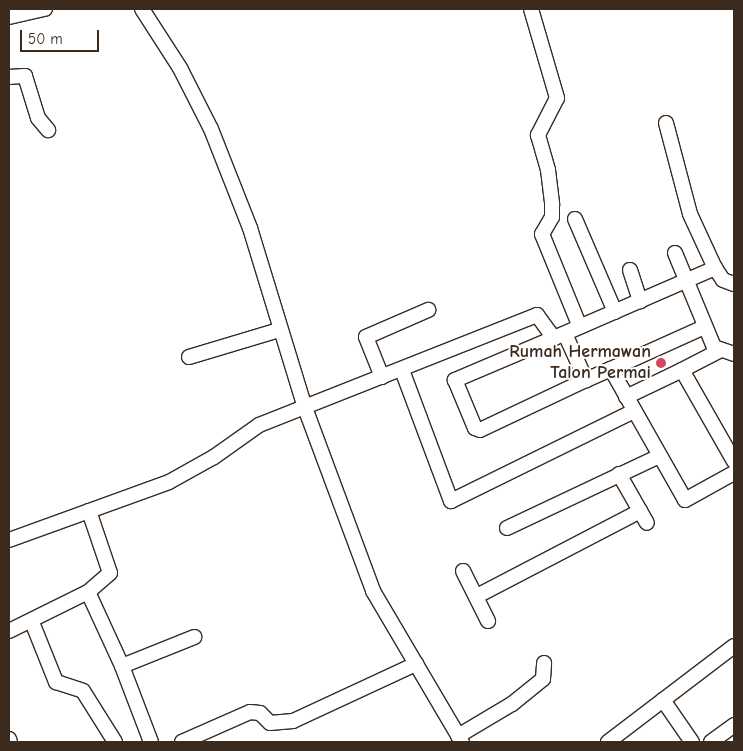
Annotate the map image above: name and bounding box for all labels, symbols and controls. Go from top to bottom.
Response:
scale bar [22,20,101,52]
text: 50 m [28,30,63,48]
place label: Rumah Hermawan Talon Permai [509,342,651,384]
marker: Rumah Hermawan Talon Permai [655,357,667,369]

